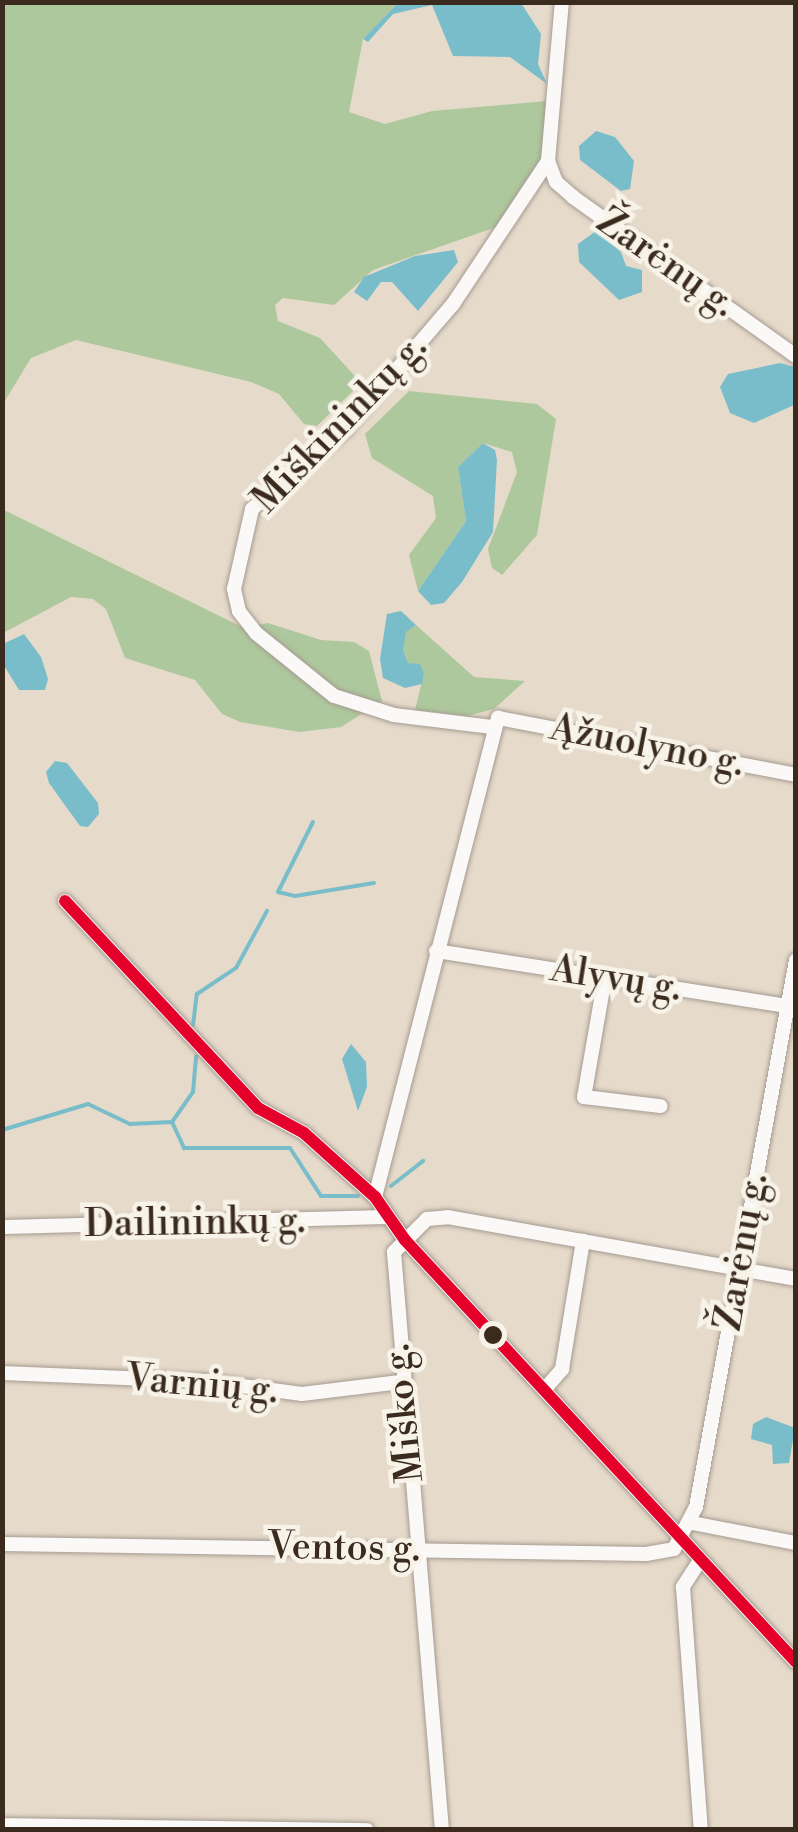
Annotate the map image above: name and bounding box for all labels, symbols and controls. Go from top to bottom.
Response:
street label: Žarėnų g. [588,199,744,327]
street label: Miškininkų g. [243,325,437,523]
street label: Ąžuolyno g. [546,705,748,787]
street label: Alyvų g. [547,946,685,1012]
street label: Žarėnų g. [706,1170,778,1334]
street label: Dailininkų g. [84,1198,306,1248]
unlabelled marker [483,1325,503,1345]
street label: Miško g. [374,1341,434,1485]
street label: Varnių g. [124,1356,280,1414]
street label: Ventos g. [267,1524,421,1572]

